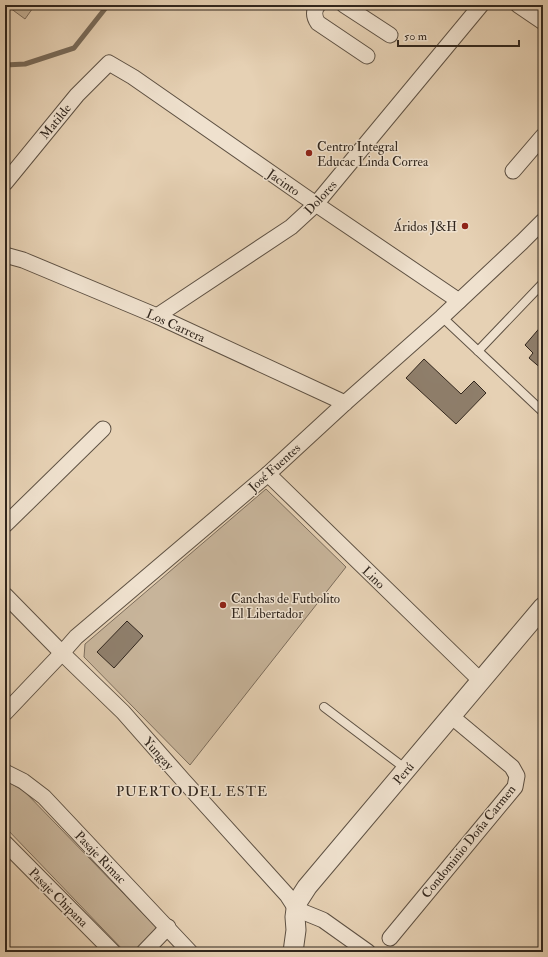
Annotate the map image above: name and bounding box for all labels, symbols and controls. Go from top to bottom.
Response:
scale bar [398,22,519,48]
text: 50 m [404,29,428,44]
street label: Matilde [37,100,75,142]
place label: Centro Integral Educac Linda Correa [317,139,429,170]
marker: Centro Integral Educac Linda Correa [304,148,314,158]
street label: Jacinto [263,165,303,200]
street label: Dolores [301,177,341,218]
place label: Áridos J&H [393,218,457,235]
marker: Áridos J&H [460,221,470,231]
street label: Los Carrera [144,306,208,346]
street label: José Fuentes [245,440,304,496]
street label: Lino [358,563,388,592]
place label: Canchas de Futbolito El Libertador [231,591,340,622]
marker: Canchas de Futbolito El Libertador [218,600,228,610]
street label: Yungay [139,734,177,774]
street label: Perú [390,759,418,788]
street label: Condominio Doña Carmen [418,782,520,902]
district label: PUERTO DEL ESTE [116,783,268,800]
street label: Pasaje Rimac [71,828,129,887]
street label: Pasaje Chipana [25,865,92,932]

